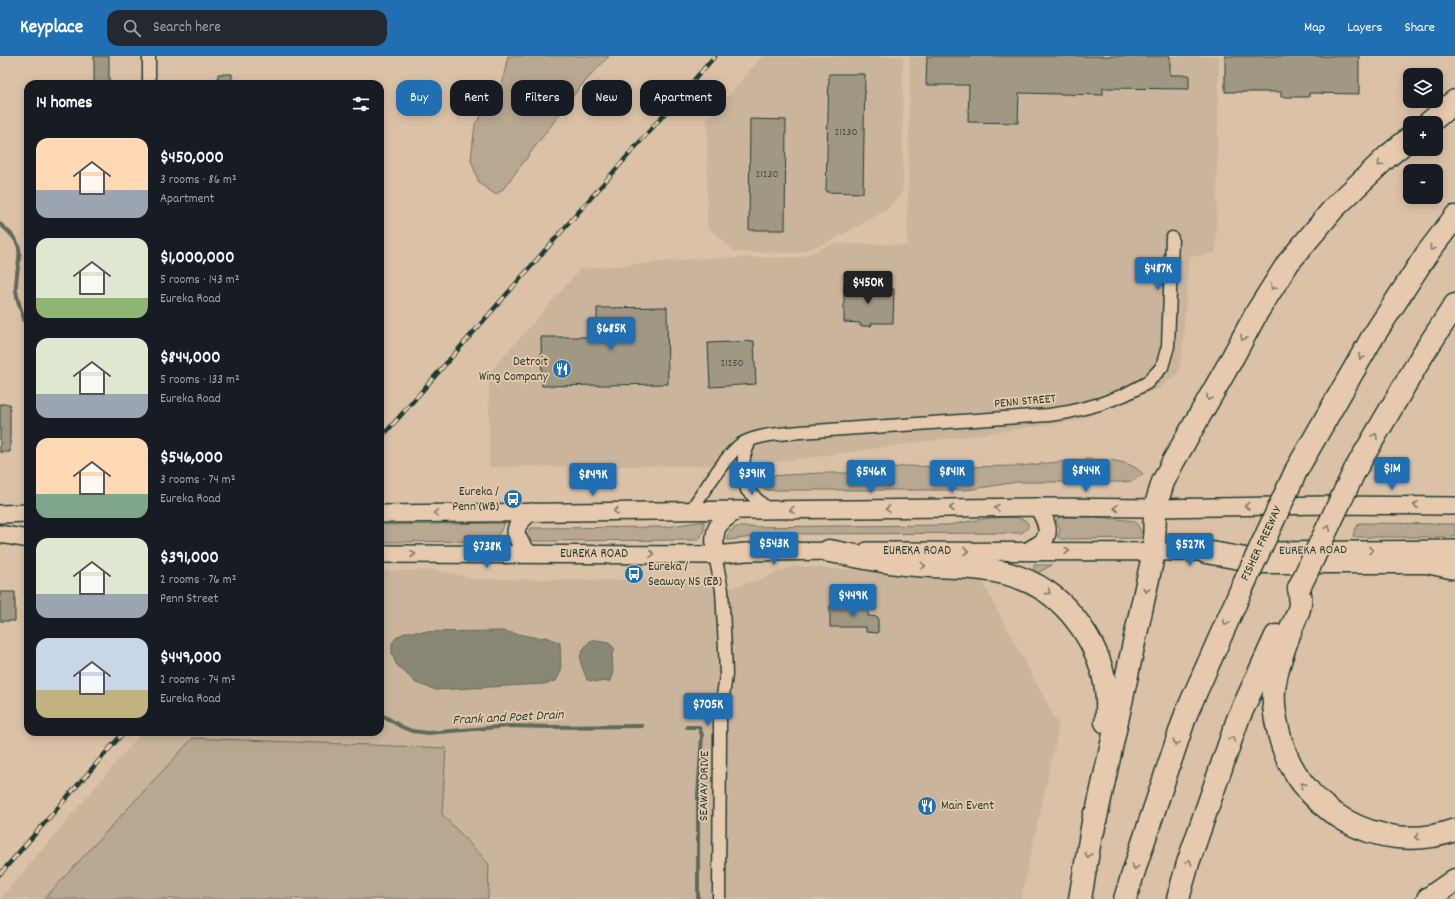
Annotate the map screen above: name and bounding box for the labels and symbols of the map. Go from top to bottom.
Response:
house number: 21230 [835,125,857,141]
one-way arrow [1377,159,1385,166]
house number: 21230 [756,167,778,183]
one-way arrow [1429,243,1436,250]
pin: $487K [1130,257,1186,291]
pin: $450K [840,271,896,305]
one-way arrow [1270,283,1277,290]
pin: $685K [583,317,639,351]
one-way arrow [1240,334,1248,341]
place label: Detroit Wing Company [479,353,549,387]
one-way arrow [1359,353,1366,360]
house number: 21250 [720,356,744,372]
restaurant icon: Detroit Wing Company [551,358,573,380]
street label: PENN STREET [993,390,1057,414]
one-way arrow [1207,394,1214,401]
one-way arrow [1370,433,1377,440]
pin: $1M [1373,457,1411,491]
pin: $844K [1058,459,1114,493]
pin: $546K [843,460,899,494]
pin: $841K [924,460,980,494]
pin: $391K [724,462,780,496]
pin: $849K [565,463,621,497]
place label: Eureka / Penn (WB) [452,483,499,517]
bus stop icon: Eureka / Penn (WB) [502,488,524,510]
one-way arrow [1413,501,1419,509]
street label: FISHER FREEWAY [1236,502,1288,585]
one-way arrow [1244,502,1250,510]
one-way arrow [949,504,955,512]
one-way arrow [994,504,1000,512]
one-way arrow [1113,504,1119,512]
one-way arrow [885,505,891,513]
one-way arrow [789,506,795,514]
one-way arrow [613,507,619,515]
one-way arrow [433,509,439,517]
one-way arrow [1323,524,1331,532]
pin: $543K [746,532,802,566]
pin: $527K [1162,533,1218,567]
pin: $738K [459,535,515,569]
street label: EUREKA ROAD [1279,541,1347,561]
street label: EUREKA ROAD [883,542,951,561]
street label: EUREKA ROAD [560,545,628,564]
one-way arrow [1368,546,1374,554]
one-way arrow [963,547,969,555]
one-way arrow [1064,547,1070,555]
one-way arrow [410,550,416,558]
one-way arrow [649,550,655,558]
place label: Eureka / Seaway NS (EB) [648,558,722,592]
one-way arrow [920,561,926,570]
bus stop icon: Eureka / Seaway NS (EB) [623,563,645,585]
pin: $449K [825,584,881,618]
one-way arrow [1043,587,1050,594]
one-way arrow [1142,587,1150,593]
one-way arrow [1223,619,1231,627]
pin: $705K [680,693,736,727]
water label: Frank and Poet Drain [452,705,565,731]
one-way arrow [1227,735,1235,742]
one-way arrow [1172,740,1181,747]
street label: SEAWAY DRIVE [695,751,715,821]
one-way arrow [1301,783,1308,790]
restaurant icon: Main Event [916,795,938,817]
place label: Main Event [941,797,994,816]
one-way arrow [1414,832,1420,841]
one-way arrow [1084,852,1092,858]
one-way arrow [1184,858,1193,865]
one-way arrow [1131,863,1140,870]

